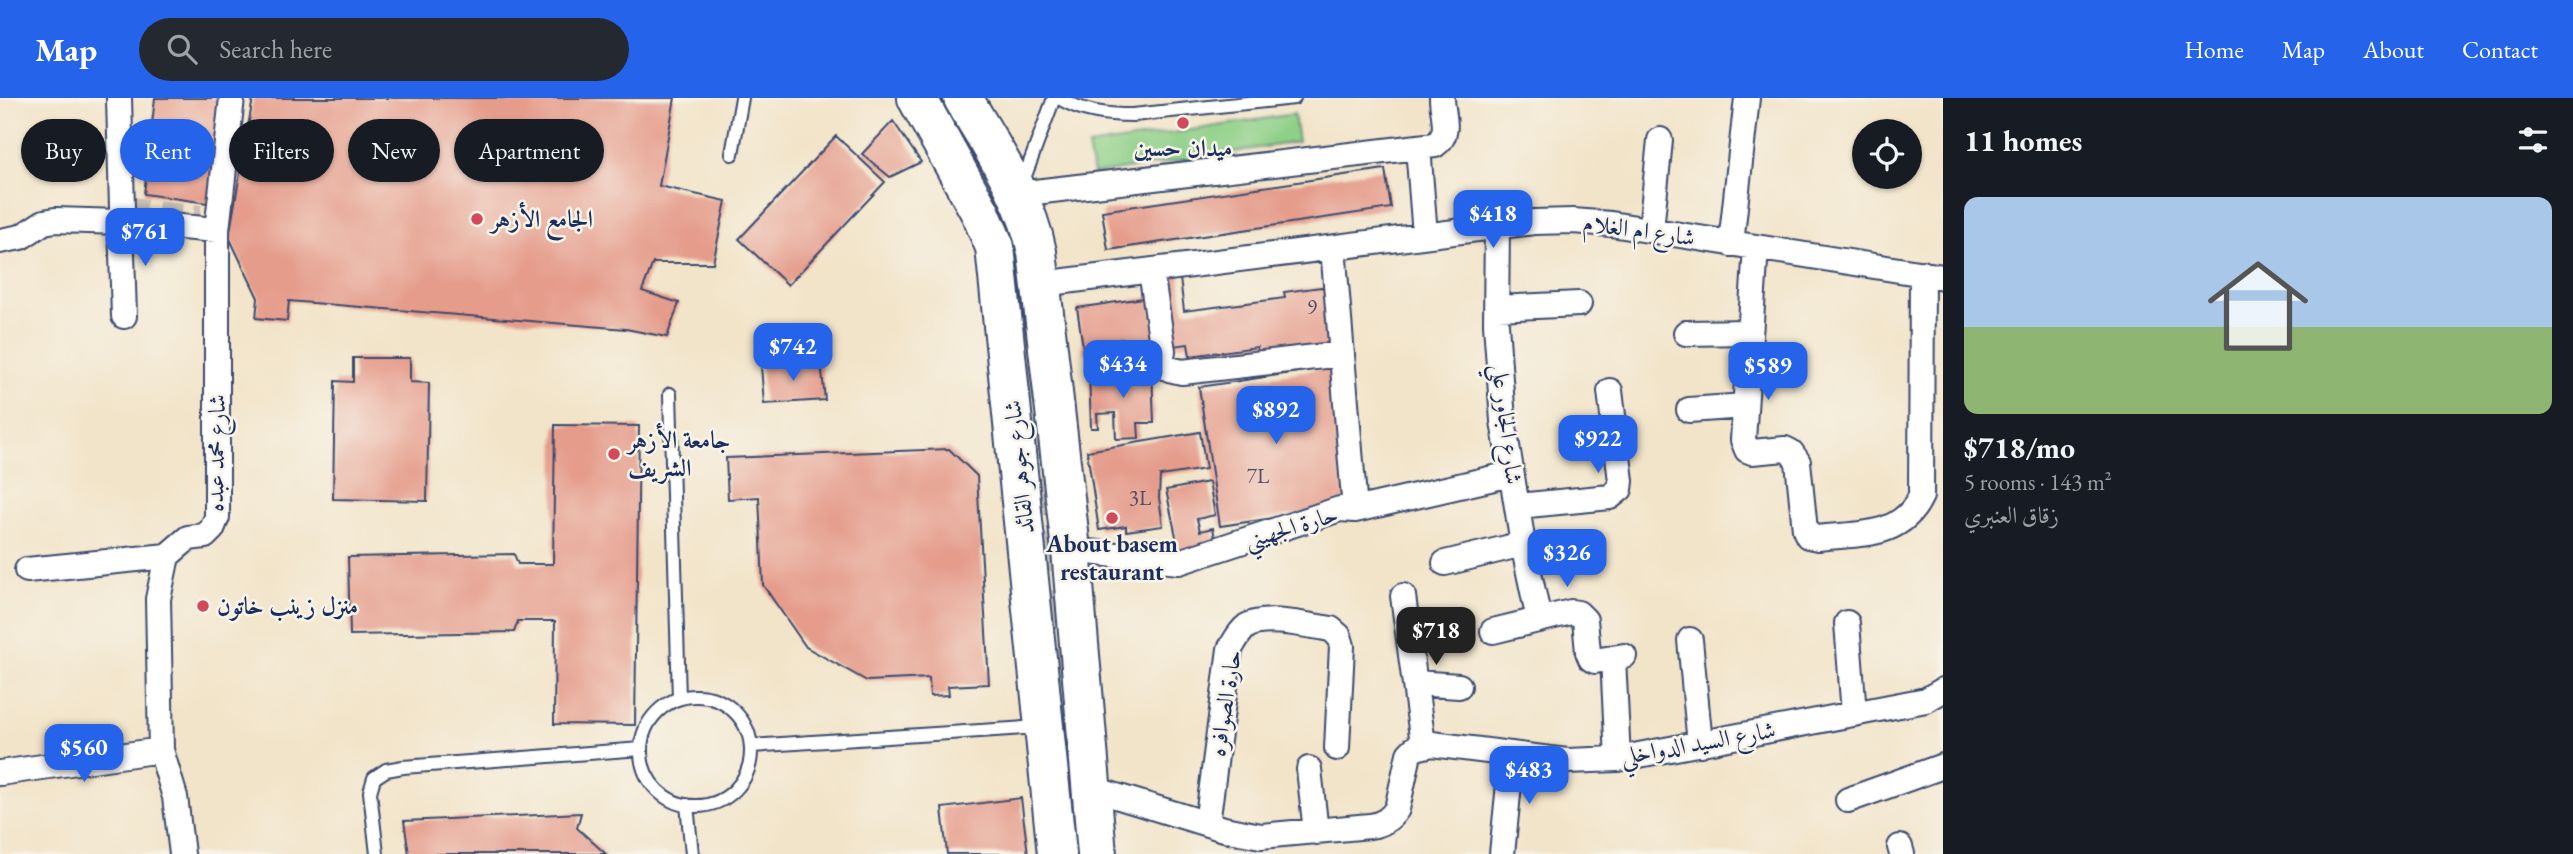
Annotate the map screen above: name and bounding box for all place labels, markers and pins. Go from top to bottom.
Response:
marker: ميدان حسين [1175,115,1191,131]
place label: ميدان حسين [1134,132,1232,163]
pin: $418 [1452,190,1534,250]
place label: الجامع الأزهر [488,201,593,241]
pin: $761 [104,208,186,268]
marker: الجامع الأزهر [469,211,485,227]
pin: $742 [752,324,834,383]
pin: $434 [1082,341,1164,400]
pin: $589 [1727,342,1809,402]
pin: $892 [1235,386,1317,446]
pin: $922 [1557,416,1639,475]
place label: جامعة الأزهر الشريف [625,422,730,484]
marker: جامعة الأزهر الشريف [606,446,622,462]
marker: About basem restaurant [1104,510,1120,526]
place label: About basem restaurant [1045,528,1178,587]
pin: $326 [1526,530,1608,589]
place label: منزل زينب خاتون [217,590,358,622]
marker: منزل زينب خاتون [195,598,211,614]
pin: $718 [1395,608,1477,667]
pin: $560 [43,724,125,784]
pin: $483 [1488,746,1570,806]

